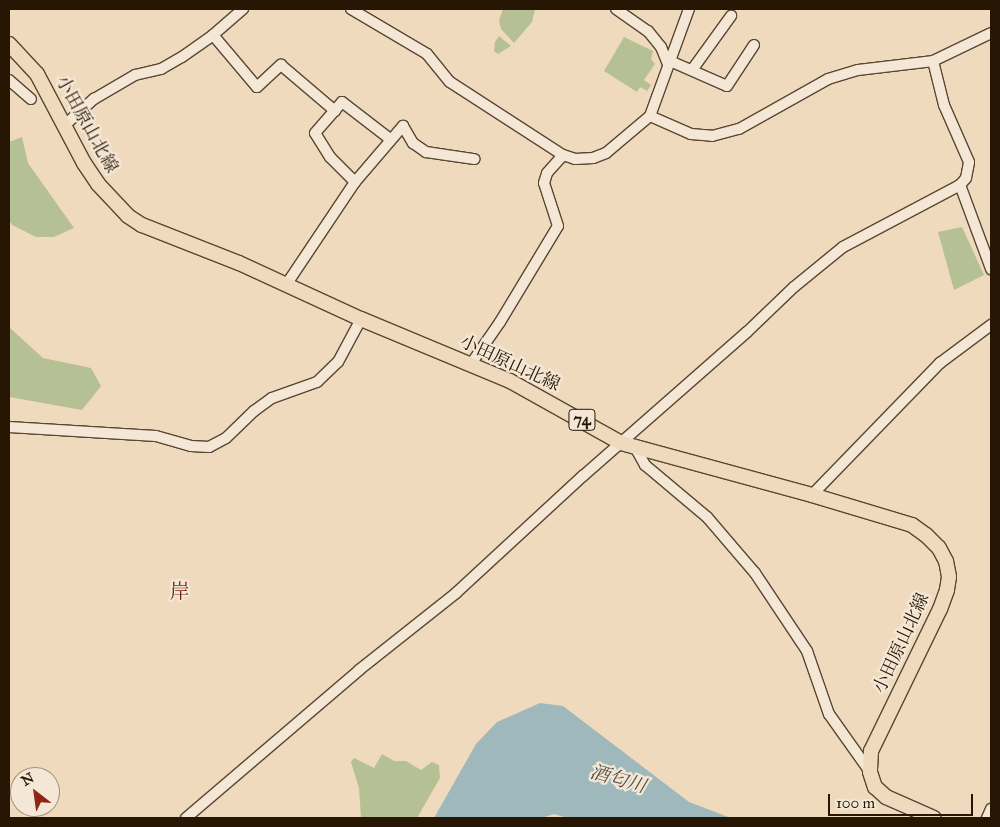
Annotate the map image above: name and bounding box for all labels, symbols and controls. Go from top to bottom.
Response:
street label: 小田原山北線 [51,72,123,176]
street label: 小田原山北線 [456,330,564,396]
road number: 74 [568,406,596,434]
district label: 岸 [170,579,190,603]
street label: 小田原山北線 [868,589,934,697]
water label: 酒匂川 [587,760,649,798]
north arrow [10,767,60,817]
text: N [18,769,37,790]
scale bar [830,784,975,816]
text: 100 m [836,794,875,812]

